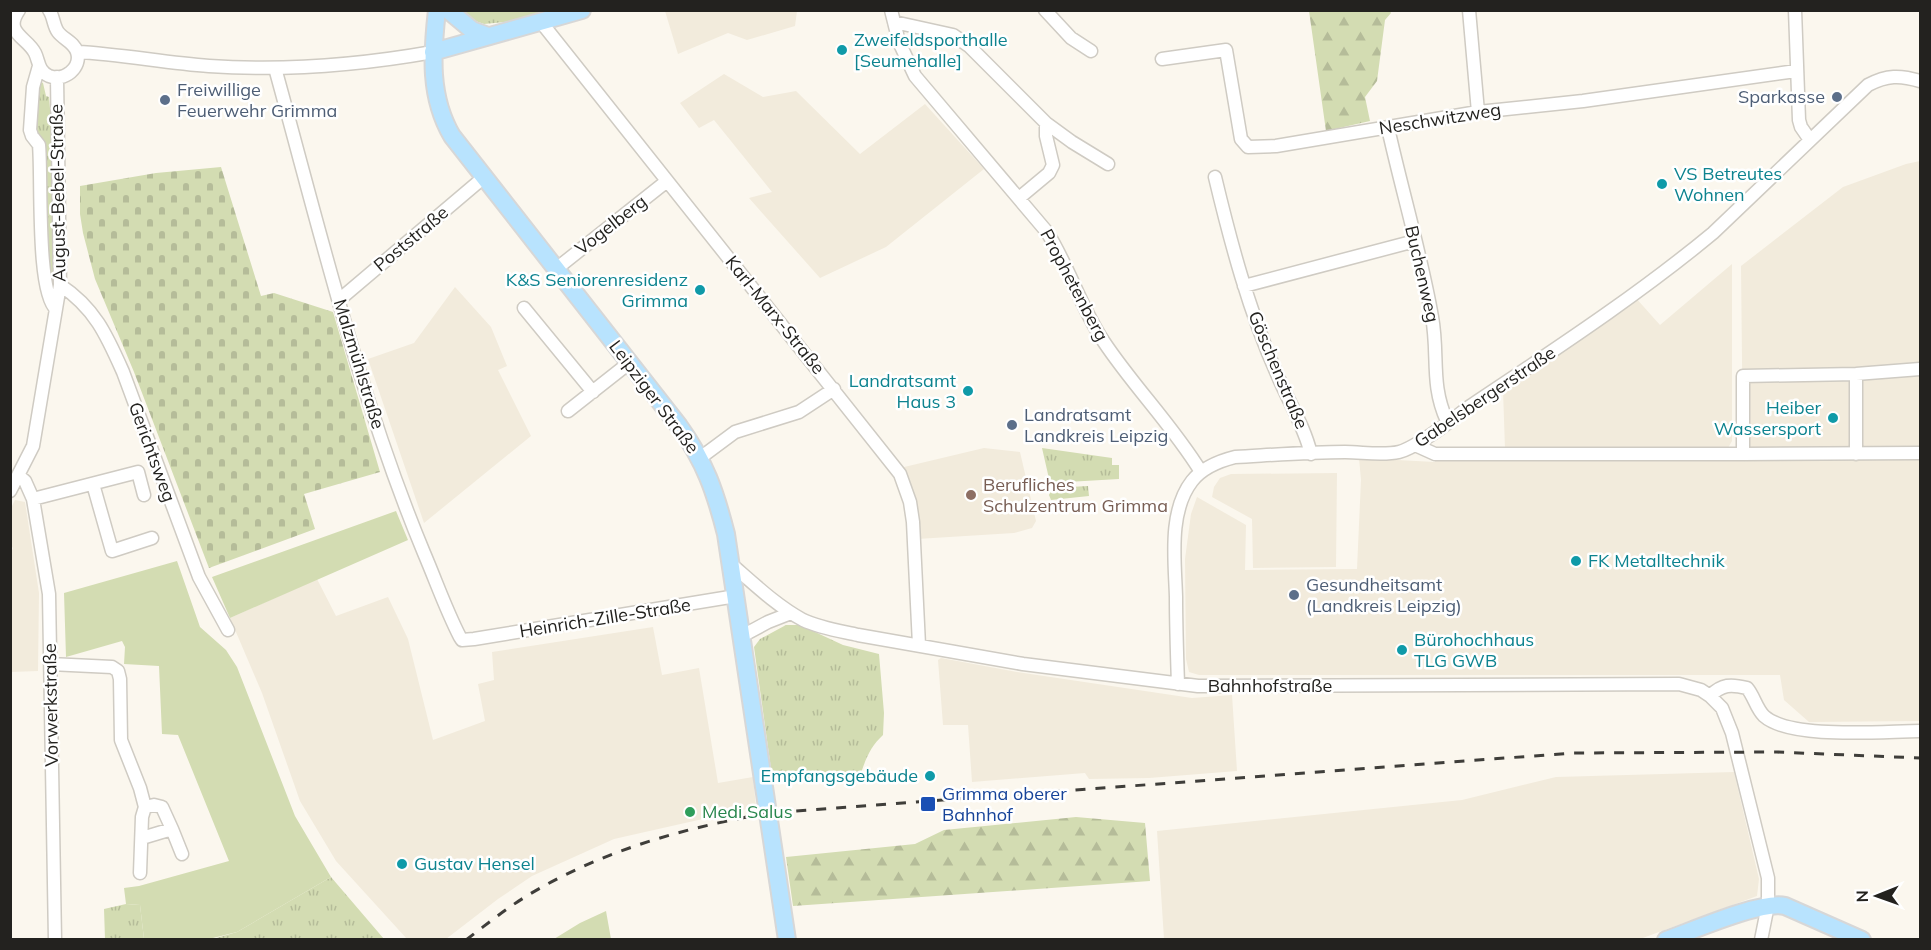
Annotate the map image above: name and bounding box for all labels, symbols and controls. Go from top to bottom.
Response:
place label: Zweifeldsporthalle [Seumehalle] [854,28,1008,72]
marker: Zweifeldsporthalle [Seumehalle] [835,43,849,57]
place label: Freiwillige Feuerwehr Grimma [177,78,337,122]
place label: Sparkasse [1738,85,1825,108]
marker: Sparkasse [1830,90,1844,104]
marker: Freiwillige Feuerwehr Grimma [158,93,172,107]
street label: Neschwitzweg [1377,98,1503,139]
street label: August-Bebel-Straße [44,104,71,282]
place label: VS Betreutes Wohnen [1674,162,1782,206]
marker: VS Betreutes Wohnen [1655,177,1669,191]
street label: Vogelberg [570,190,651,260]
street label: Poststraße [369,201,453,276]
street label: Buchenweg [1400,223,1445,324]
street label: Prophetenberg [1035,225,1114,345]
street label: Karl-Marx-Straße [721,251,830,379]
place label: K&S Seniorenresidenz Grimma [506,268,688,312]
marker: K&S Seniorenresidenz Grimma [693,283,707,297]
street label: Malzmühlstraße [329,296,390,432]
street label: Göschenstraße [1243,307,1314,432]
street label: Leipziger Straße [604,336,704,458]
street label: Gabelsbergerstraße [1410,341,1560,452]
place label: Landratsamt Haus 3 [849,369,956,413]
marker: Landratsamt Haus 3 [961,384,975,398]
place label: Heiber Wassersport [1714,396,1821,440]
street label: Gerichtsweg [124,399,181,505]
place label: Landratsamt Landkreis Leipzig [1024,403,1168,447]
marker: Heiber Wassersport [1826,411,1840,425]
marker: Landratsamt Landkreis Leipzig [1005,418,1019,432]
place label: Berufliches Schulzentrum Grimma [983,473,1168,517]
marker: Berufliches Schulzentrum Grimma [964,488,978,502]
place label: FK Metalltechnik [1588,549,1725,572]
marker: FK Metalltechnik [1569,554,1583,568]
place label: Gesundheitsamt (Landkreis Leipzig) [1306,573,1462,617]
marker: Gesundheitsamt (Landkreis Leipzig) [1287,588,1301,602]
street label: Heinrich-Zille-Straße [518,593,692,642]
place label: Bürohochhaus TLG GWB [1414,628,1534,672]
street label: Vorwerkstraße [38,643,63,767]
marker: Bürohochhaus TLG GWB [1395,643,1409,657]
street label: Bahnhofstraße [1208,674,1332,697]
place label: Empfangsgebäude [761,764,918,787]
marker: Empfangsgebäude [923,769,937,783]
place label: Grimma oberer Bahnhof [942,782,1067,826]
marker: Grimma oberer Bahnhof [919,795,937,813]
place label: Medi Salus [702,800,793,823]
marker: Medi Salus [683,805,697,819]
place label: Gustav Hensel [414,852,535,875]
marker: Gustav Hensel [395,857,409,871]
north arrow [1847,866,1907,926]
text: N [1852,890,1872,902]

